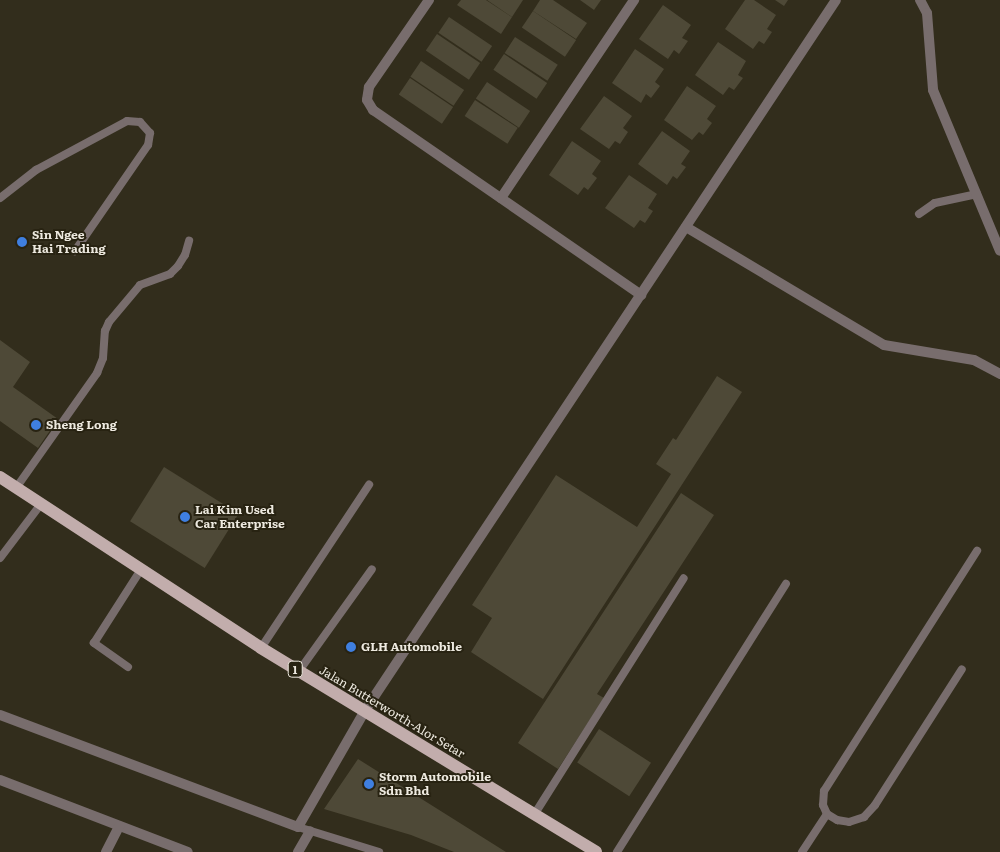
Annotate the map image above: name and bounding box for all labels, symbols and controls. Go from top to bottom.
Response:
place label: Sin Ngee Hai Trading [32,228,106,256]
marker: Sin Ngee Hai Trading [16,236,28,248]
place label: Sheng Long [46,418,117,432]
marker: Sheng Long [30,419,42,431]
place label: Lai Kim Used Car Enterprise [195,503,285,531]
marker: Lai Kim Used Car Enterprise [179,511,191,523]
place label: GLH Automobile [361,640,462,654]
marker: GLH Automobile [345,641,357,653]
road number: 1 [288,661,302,678]
street label: Jalan Butterworth-Alor Setar [317,663,467,761]
place label: Storm Automobile Sdn Bhd [379,770,491,798]
marker: Storm Automobile Sdn Bhd [363,778,375,790]

